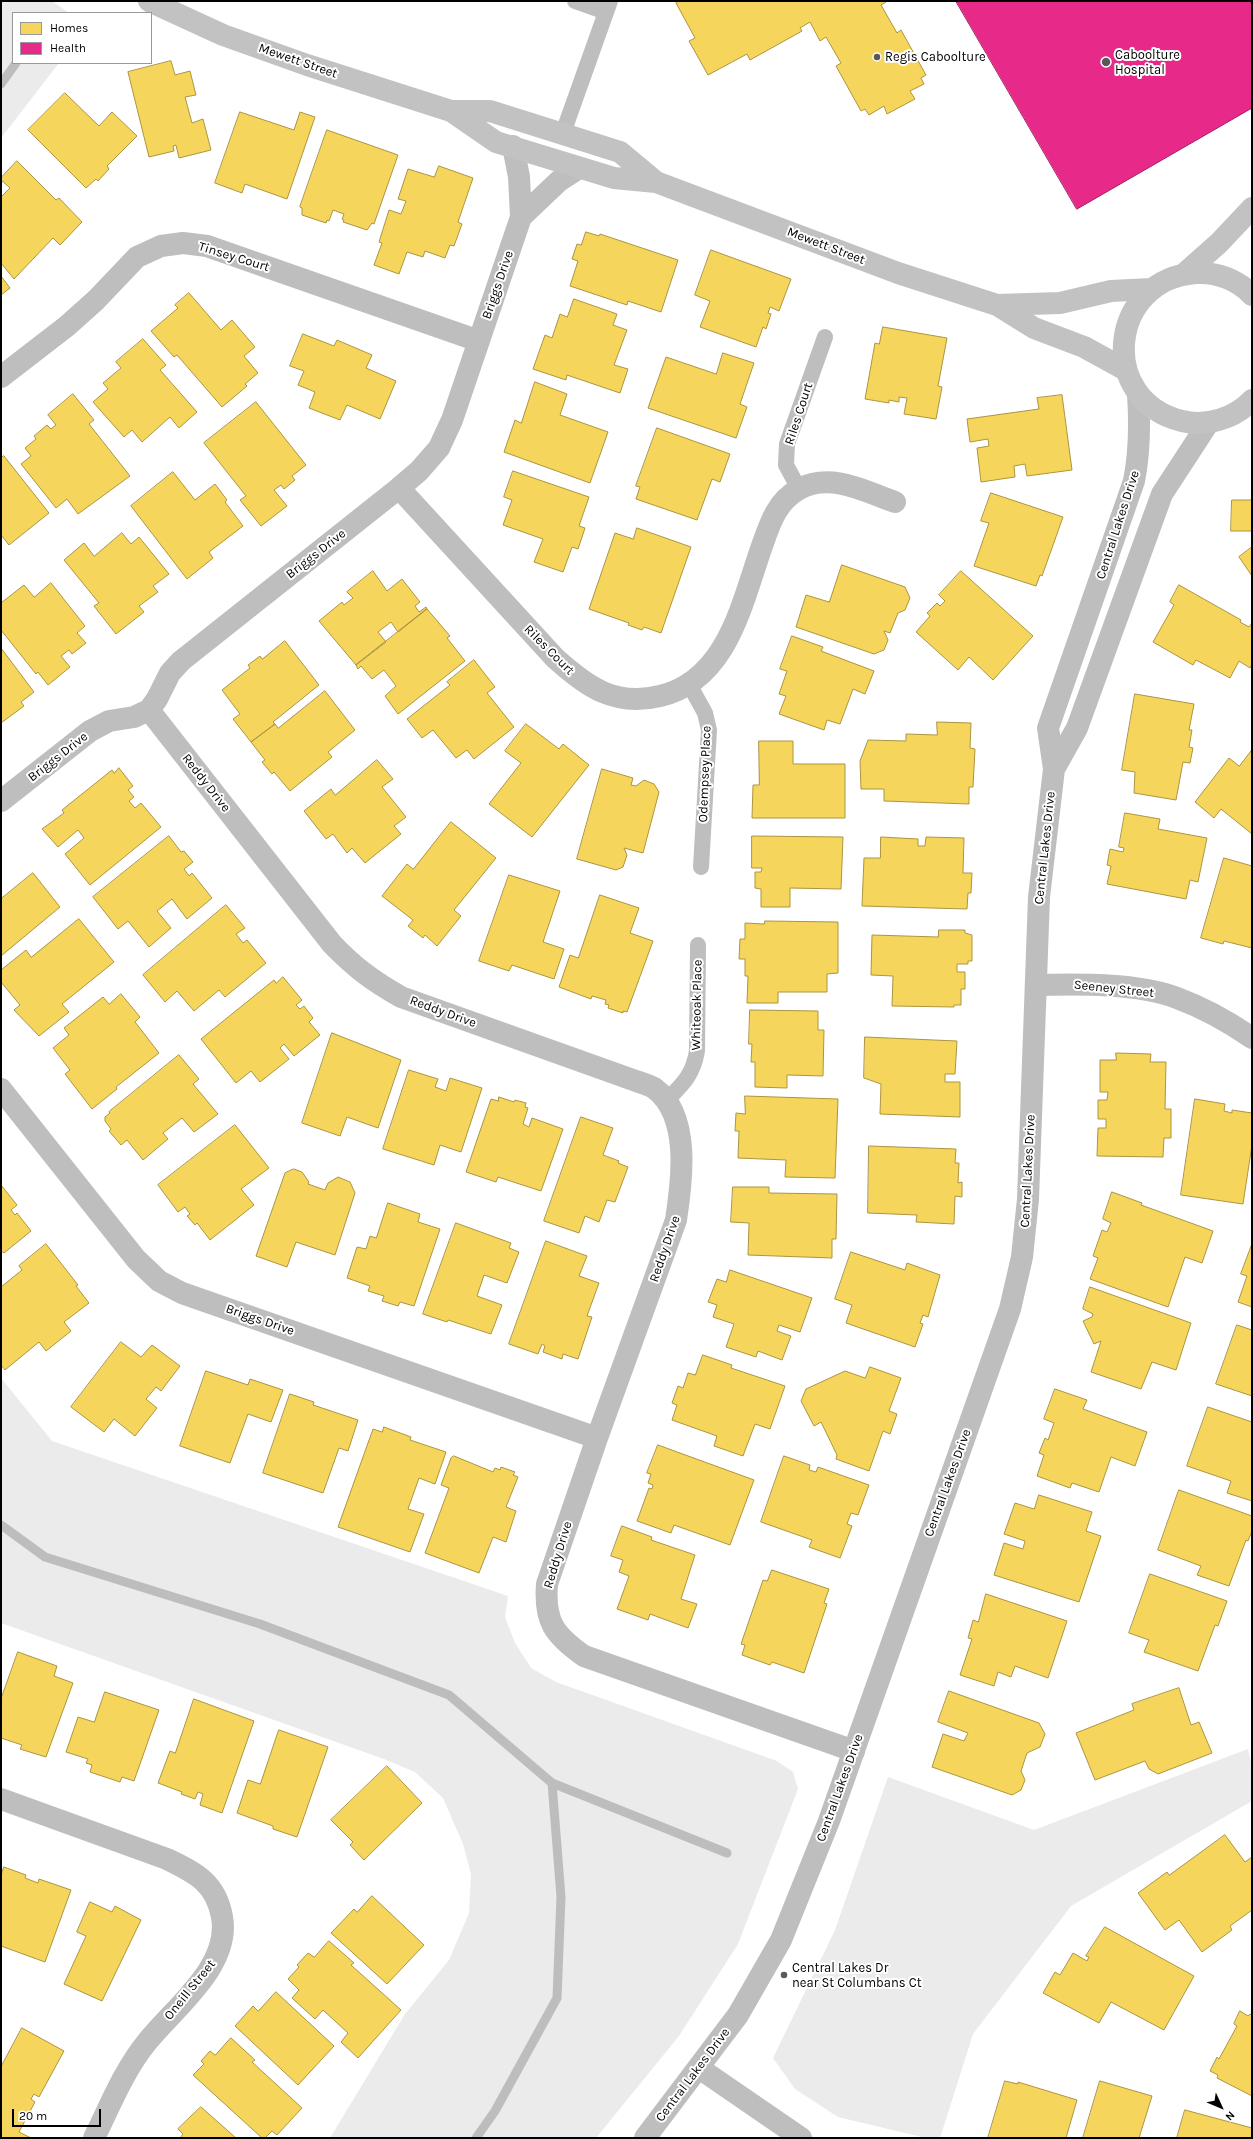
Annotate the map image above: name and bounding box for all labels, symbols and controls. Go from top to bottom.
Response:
legend [12,12,152,64]
text: Homes [50,21,88,35]
street label: Mewett Street [257,40,339,82]
text: Health [50,41,86,55]
place label: Caboolture Hospital [1115,47,1180,78]
place label: Regis Caboolture [885,49,986,65]
marker: Regis Caboolture [872,52,882,62]
marker: Caboolture Hospital [1100,56,1112,68]
street label: Mewett Street [785,224,867,268]
street label: Tinsey Court [197,239,271,275]
street label: Briggs Drive [479,249,517,321]
street label: Riles Court [782,381,816,447]
street label: Central Lakes Drive [1093,469,1143,581]
street label: Briggs Drive [283,526,349,582]
street label: Riles Court [521,622,577,678]
street label: Odempsey Place [696,725,714,823]
street label: Briggs Drive [25,729,91,785]
street label: Reddy Drive [178,751,234,815]
street label: Central Lakes Drive [1031,791,1059,905]
street label: Whiteoak Place [688,959,706,1051]
street label: Seeney Street [1073,977,1155,1001]
street label: Reddy Drive [408,993,478,1031]
street label: Central Lakes Drive [1017,1114,1039,1228]
street label: Reddy Drive [646,1214,684,1284]
street label: Briggs Drive [224,1301,296,1339]
street label: Central Lakes Drive [921,1427,975,1539]
street label: Reddy Drive [540,1519,576,1591]
street label: Central Lakes Drive [813,1732,867,1844]
street label: Oneill Street [161,1957,219,2023]
place label: Central Lakes Dr near St Columbans Ct [792,1960,922,1991]
marker: Central Lakes Dr near St Columbans Ct [779,1970,789,1980]
street label: Central Lakes Drive [653,2025,733,2125]
north arrow [1201,2087,1241,2127]
scale bar [14,2101,103,2127]
text: N [1223,2108,1237,2123]
text: 20 m [19,2109,47,2123]

